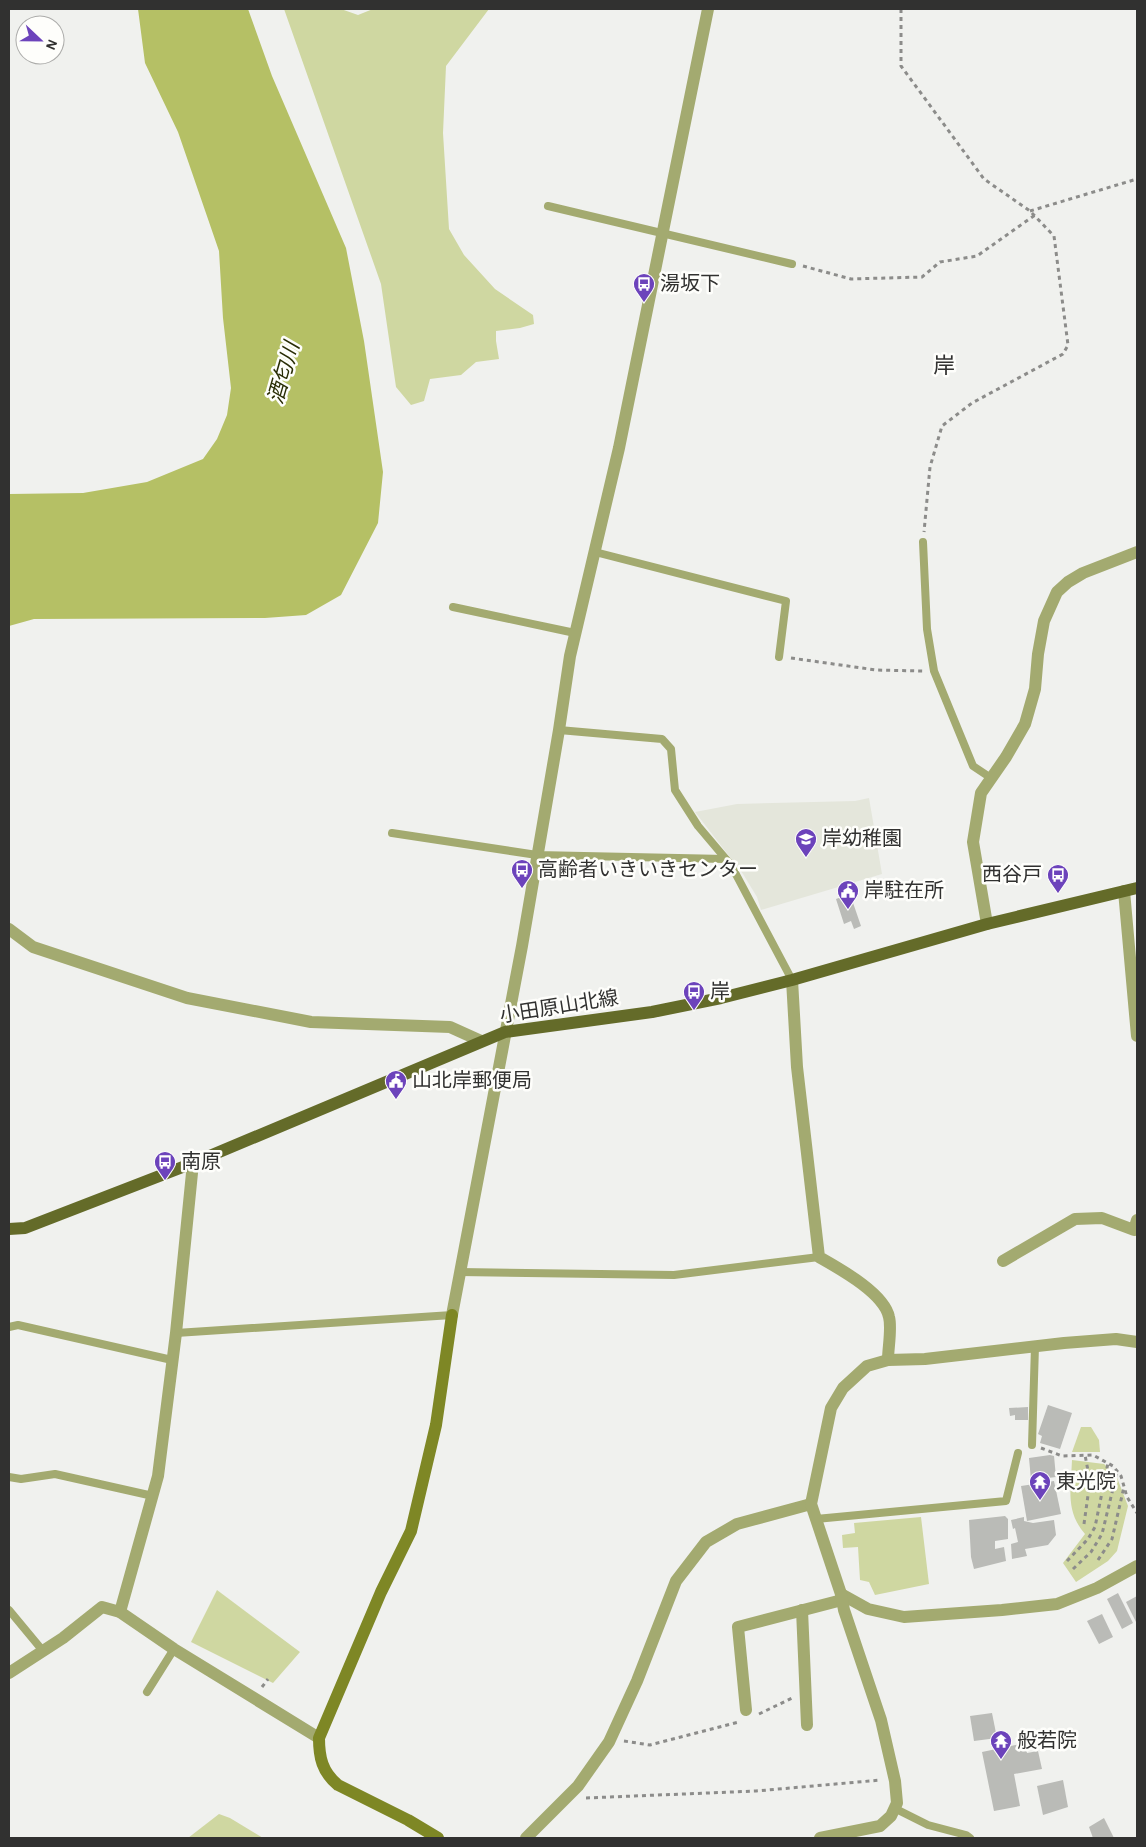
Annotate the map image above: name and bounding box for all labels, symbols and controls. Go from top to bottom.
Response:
north arrow [15,15,65,65]
text: N [43,37,59,52]
bus stop icon: 湯坂下 [632,272,656,303]
place label: 湯坂下 [660,273,720,294]
water label: 酒匂川 [264,338,303,406]
district label: 岸 [933,354,955,377]
school or university icon: 岸幼稚園 [794,827,818,858]
place label: 岸幼稚園 [822,827,902,849]
bus stop icon: 高齢者いきいきセンター [510,858,534,889]
place label: 高齢者いきいきセンター [538,859,758,880]
bus stop icon: 西谷戸 [1046,863,1070,894]
place label: 西谷戸 [982,864,1042,885]
public building icon: 岸駐在所 [836,879,860,910]
place label: 岸駐在所 [864,879,944,901]
bus stop icon: 岸 [682,980,706,1011]
place label: 岸 [710,980,730,1002]
street label: 小田原山北線 [498,986,620,1026]
public building icon: 山北岸郵便局 [384,1069,408,1100]
place label: 山北岸郵便局 [412,1069,532,1091]
bus stop icon: 南原 [153,1150,177,1181]
place label: 南原 [181,1151,221,1172]
temple icon: 東光院 [1028,1470,1052,1501]
place label: 東光院 [1056,1471,1116,1492]
temple icon: 般若院 [989,1729,1013,1760]
place label: 般若院 [1017,1730,1077,1751]

